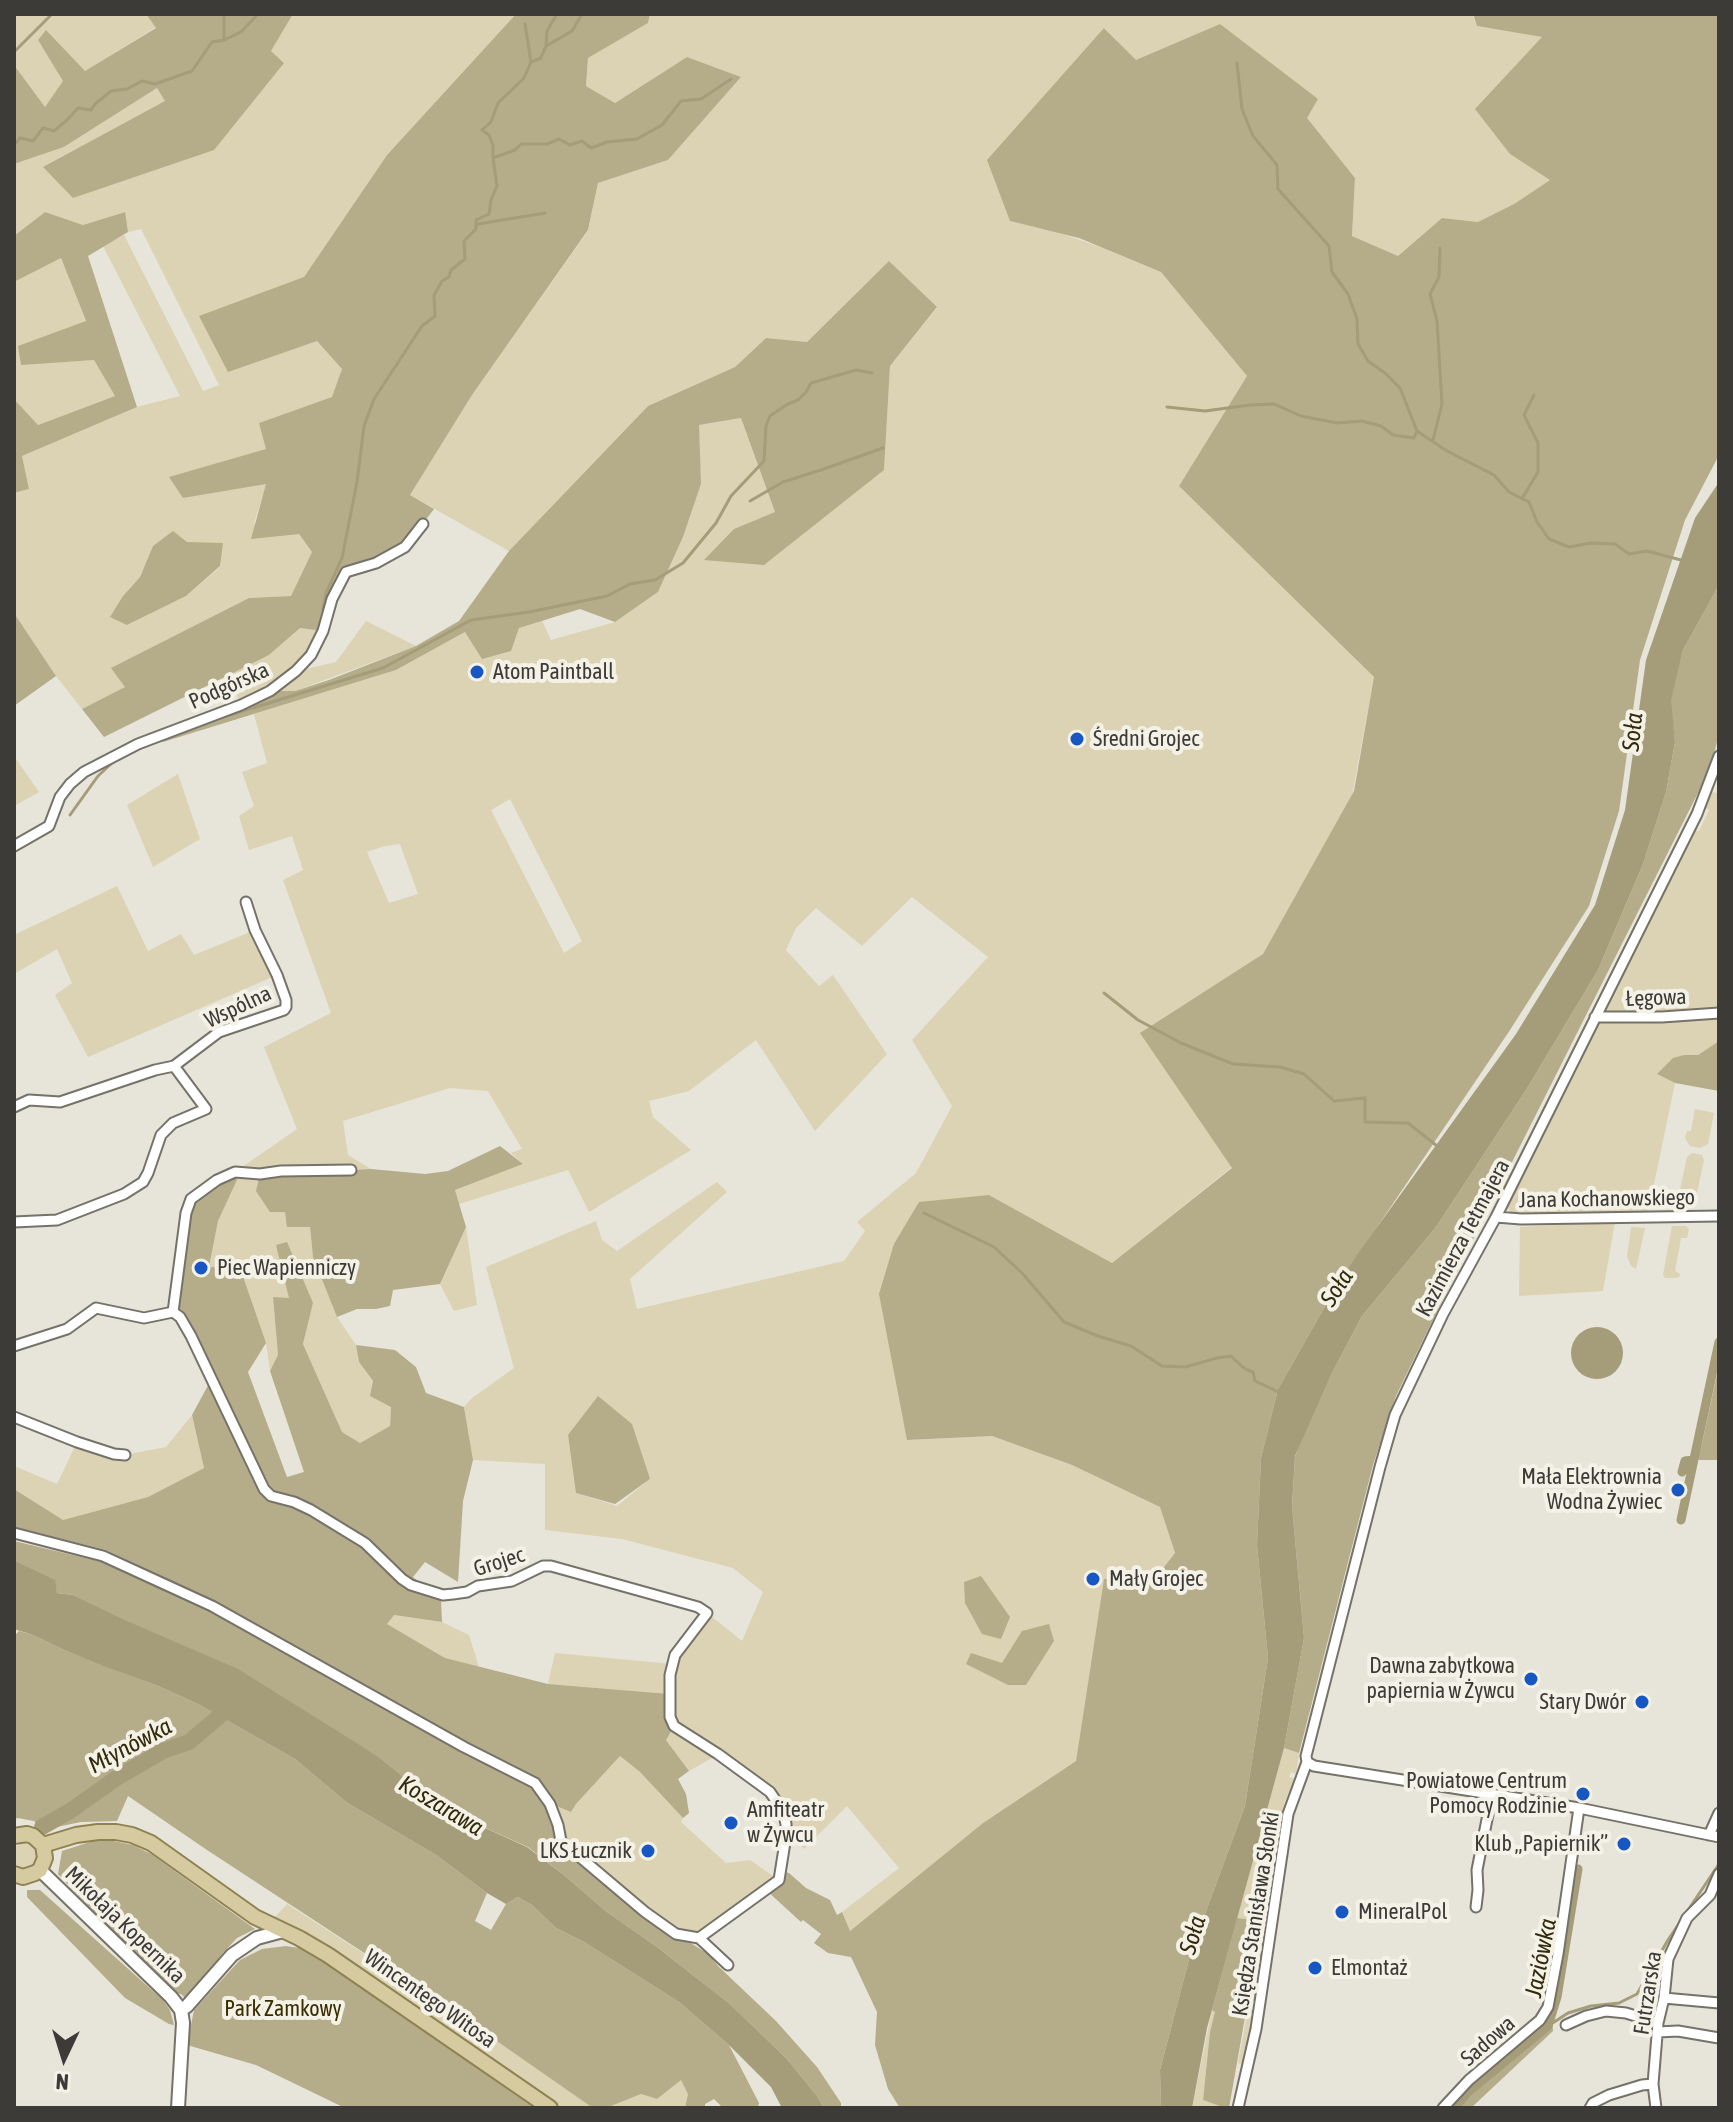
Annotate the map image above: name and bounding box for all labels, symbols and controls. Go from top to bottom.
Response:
street label: Podgórska [185,657,273,715]
place label: Atom Paintball [493,659,614,685]
marker: Atom Paintball [468,663,486,681]
water label: Soła [1617,711,1649,753]
place label: Średni Grojec [1093,726,1199,752]
marker: Średni Grojec [1068,730,1086,748]
street label: Wspólna [200,980,276,1034]
street label: Łęgowa [1625,984,1687,1012]
street label: Kazimierza Tetmajera [1410,1155,1516,1321]
street label: Jana Kochanowskiego [1519,1184,1695,1214]
place label: Piec Wapienniczy [217,1255,356,1281]
marker: Piec Wapienniczy [192,1259,210,1277]
water label: Soła [1314,1264,1360,1312]
place label: Mała Elektrownia Wodna Żywiec [1521,1464,1662,1516]
marker: Mała Elektrownia Wodna Żywiec [1669,1481,1687,1499]
street label: Grojec [470,1541,528,1583]
place label: Mały Grojec [1109,1566,1203,1592]
marker: Mały Grojec [1084,1570,1102,1588]
place label: Dawna zabytkowa papiernia w Żywcu [1367,1653,1515,1704]
marker: Dawna zabytkowa papiernia w Żywcu [1522,1670,1540,1688]
place label: Stary Dwór [1540,1689,1626,1715]
marker: Stary Dwór [1633,1693,1651,1711]
water label: Młynówka [83,1712,177,1780]
place label: Powiatowe Centrum Pomocy Rodzinie [1406,1768,1567,1820]
water label: Koszarawa [394,1770,488,1842]
marker: Powiatowe Centrum Pomocy Rodzinie [1574,1785,1592,1803]
place label: Amfiteatr w Żywcu [747,1797,824,1848]
street label: Księdza Stanisława Słonki [1227,1810,1285,2018]
marker: Amfiteatr w Żywcu [722,1814,740,1832]
place label: Klub „Papiernik” [1474,1831,1608,1857]
marker: Klub „Papiernik” [1615,1835,1633,1853]
place label: LKS Łucznik [540,1838,632,1864]
marker: LKS Łucznik [639,1842,657,1860]
street label: Mikołaja Kopernika [59,1861,191,1989]
place label: MineralPol [1358,1899,1447,1925]
marker: MineralPol [1333,1903,1351,1921]
water label: Soła [1174,1912,1212,1958]
water label: Jaziówka [1519,1916,1563,2000]
street label: Wincentego Witosa [359,1944,501,2054]
street label: Futrzarska [1628,1949,1668,2037]
place label: Elmontaż [1331,1955,1408,1981]
marker: Elmontaż [1306,1959,1324,1977]
park label: Park Zamkowy [224,1996,342,2022]
street label: Sadowa [1456,2010,1520,2072]
north arrow [24,2018,104,2098]
text: N [55,2069,70,2095]

